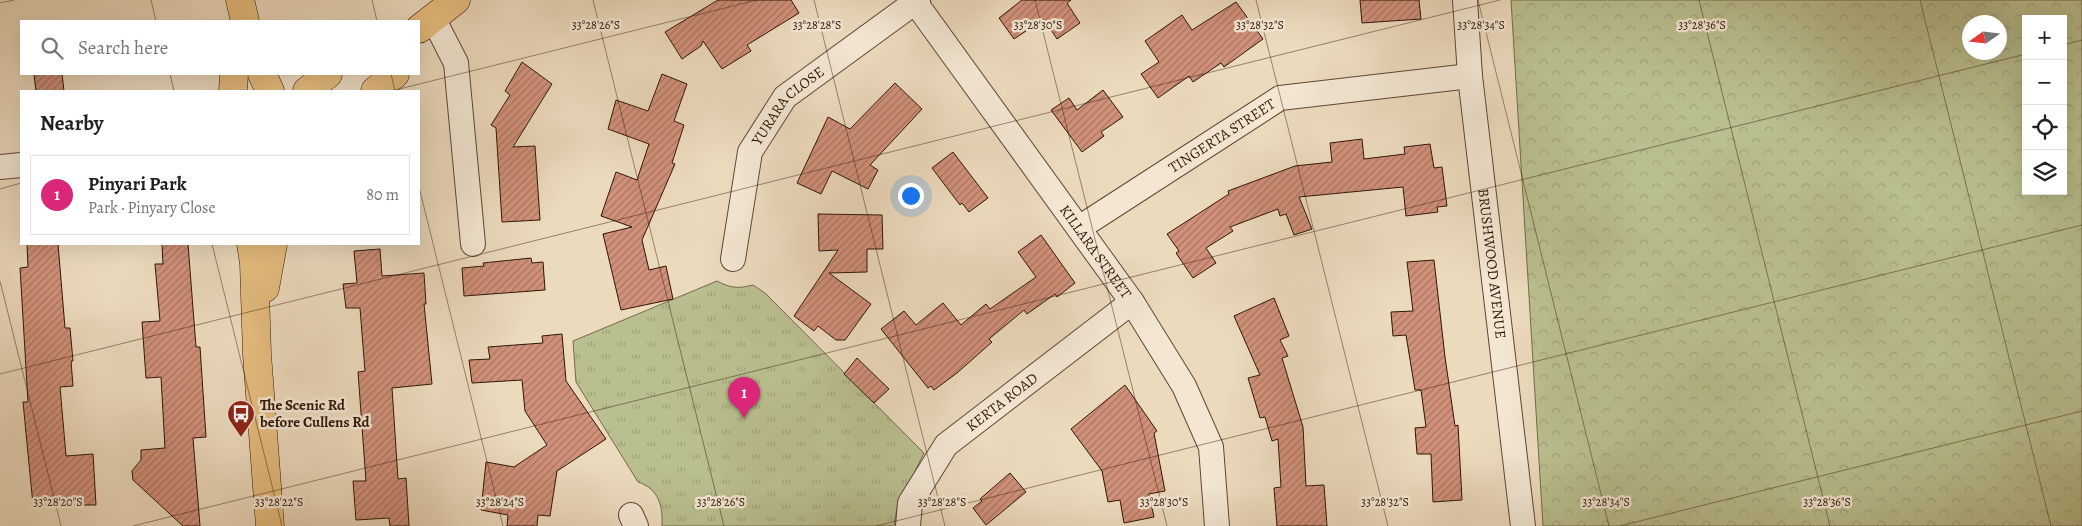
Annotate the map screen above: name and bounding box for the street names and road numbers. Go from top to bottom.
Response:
street label: YURARA CLOSE [746,62,828,150]
street label: TINGERTA STREET [1165,93,1280,178]
street label: BRUSHWOOD AVENUE [1473,187,1511,340]
street label: KILLARA STREET [1055,201,1137,303]
street label: KERTA ROAD [962,368,1042,436]

